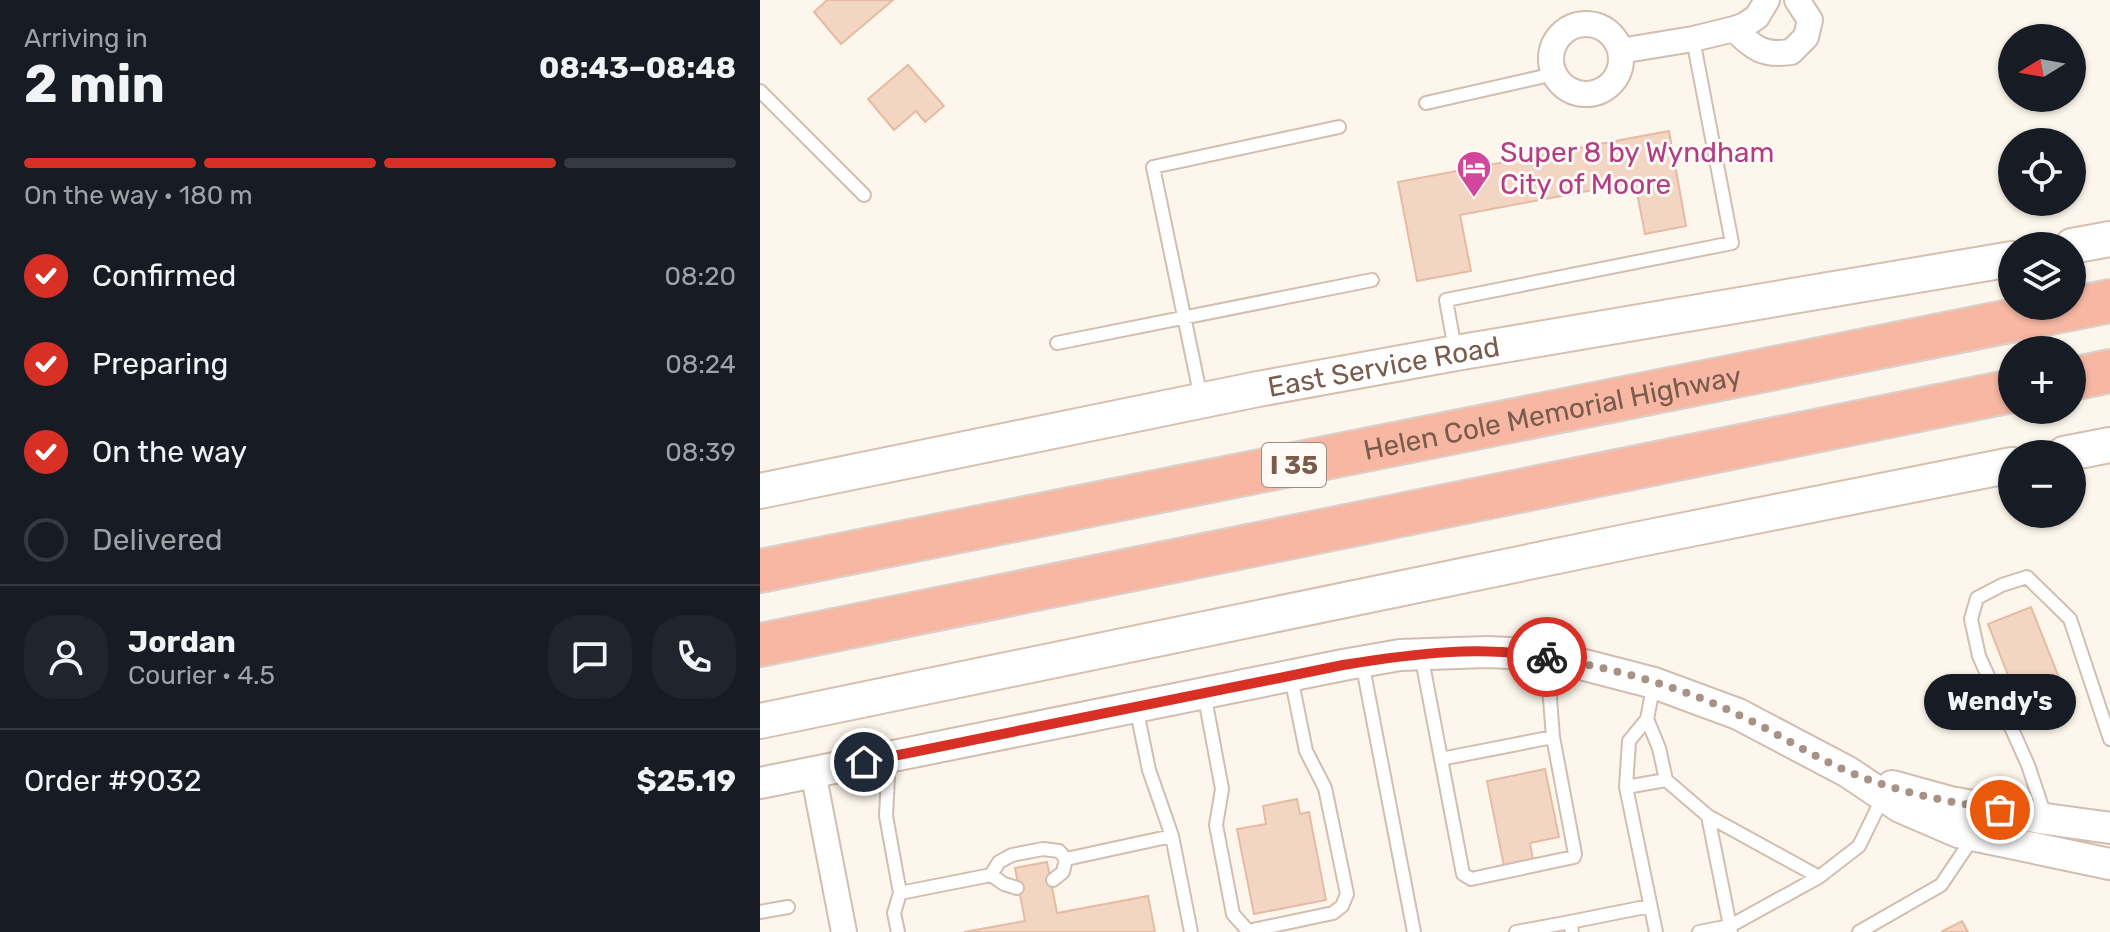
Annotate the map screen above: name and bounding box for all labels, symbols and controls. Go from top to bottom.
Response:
text: Arriving in [24,23,148,54]
north arrow [1998,24,2086,112]
map controls [1998,24,2086,528]
text: 08:43–08:48 [539,50,736,86]
text: 2 min [24,53,165,115]
button: locate [1998,128,2086,216]
place label: Super 8 by Wyndham City of Moore [1500,136,1774,201]
hotel icon: Super 8 by Wyndham City of Moore [1455,149,1493,199]
text: On the way · 180 m [24,180,253,211]
button: layers [1998,232,2086,320]
icon: check [24,254,68,298]
text: Confirmed [92,258,236,294]
text: 08:20 [665,261,736,292]
street label: East Service Road [1265,329,1502,403]
button: + [1998,336,2086,424]
icon: check [24,342,68,386]
text: Preparing [92,346,228,382]
text: 08:24 [665,349,736,380]
street label: Helen Cole Memorial Highway [1360,359,1744,466]
icon: check [24,430,68,474]
text: On the way [92,434,247,470]
text: 08:39 [665,437,736,468]
button: − [1998,440,2086,528]
road number: I 35 [1262,443,1326,487]
text: Delivered [92,522,223,558]
button: person [24,615,108,699]
button: chat [548,615,632,699]
button: phone [652,615,736,699]
courier [1507,617,1587,697]
text: Jordan [128,624,236,660]
icon: bike [1525,635,1569,679]
text: Courier · 4.5 [128,660,275,691]
callout: Wendy's [1924,674,2076,730]
text: Wendy's [1947,686,2053,717]
pin [830,728,898,796]
icon: home [842,740,886,784]
text: Order #9032 [24,763,202,799]
text: $25.19 [636,763,736,799]
pin [1966,776,2034,844]
icon: bag [1978,788,2022,832]

